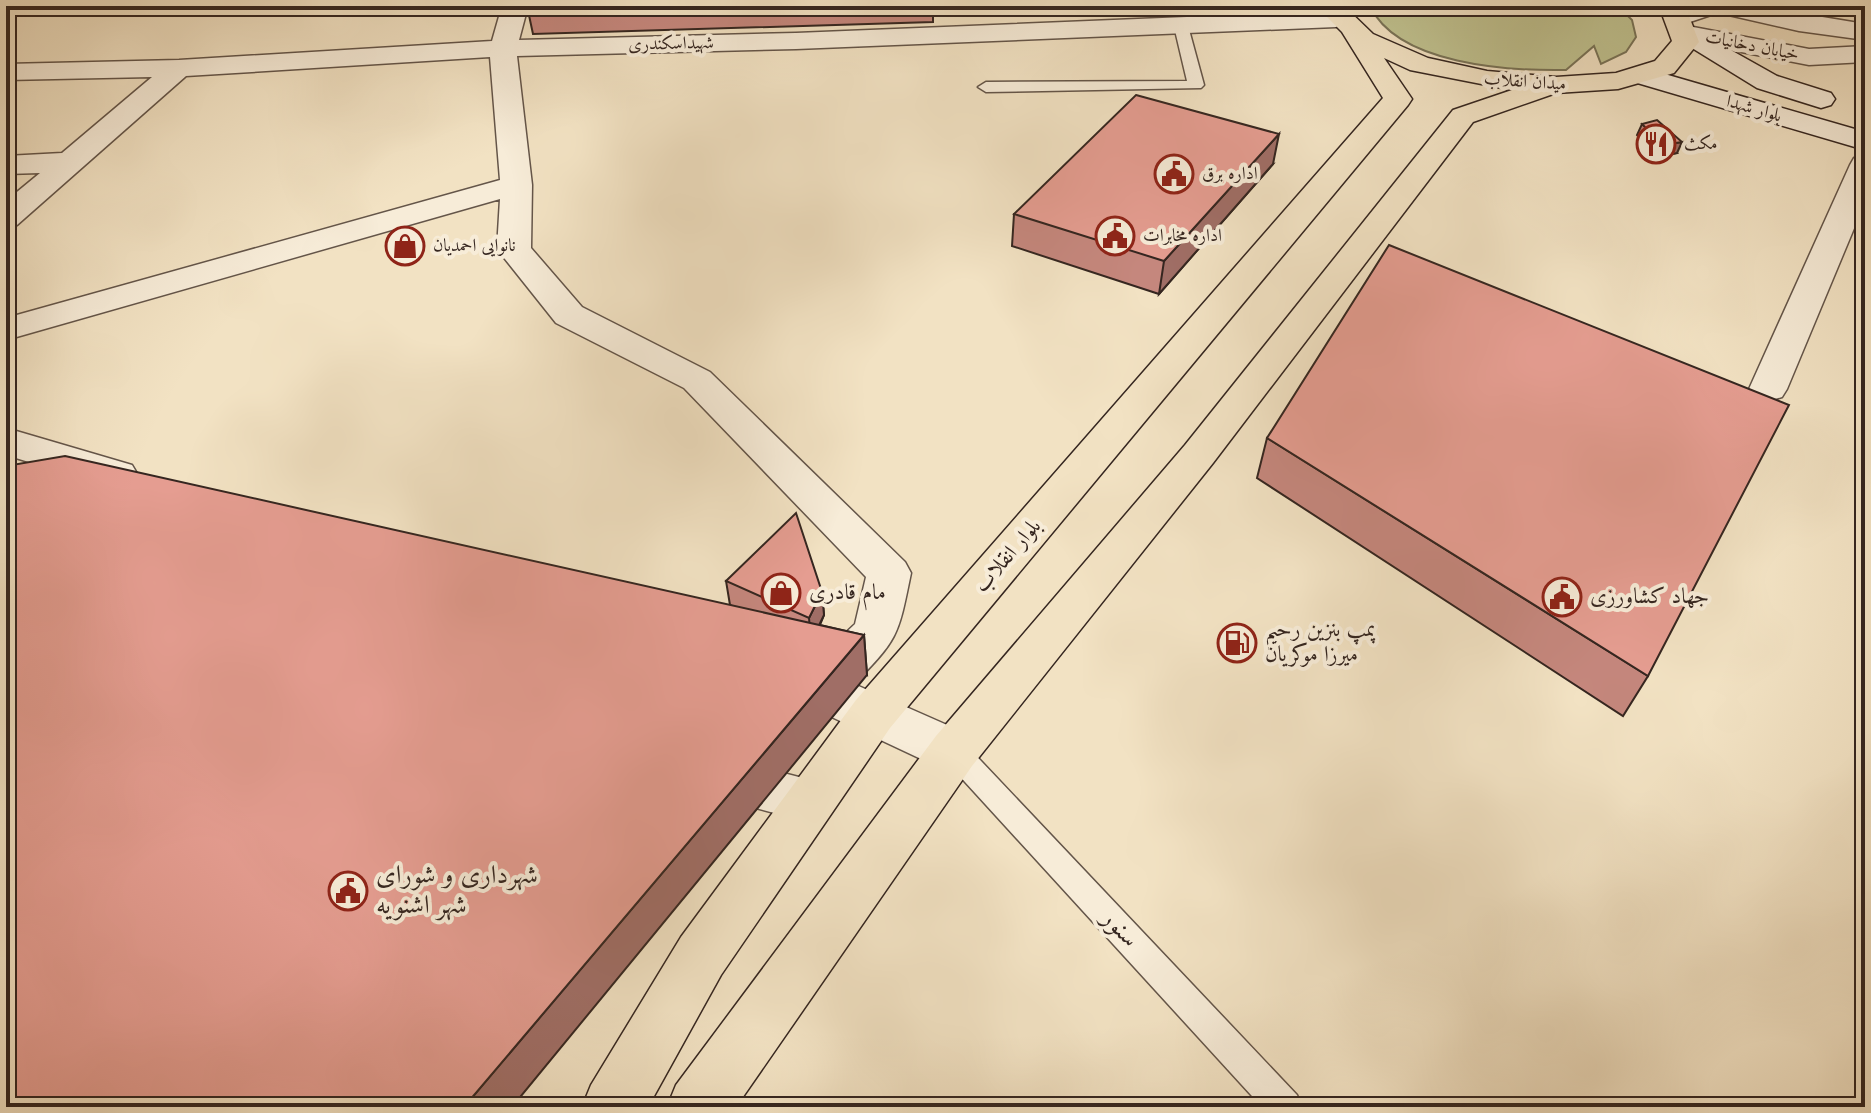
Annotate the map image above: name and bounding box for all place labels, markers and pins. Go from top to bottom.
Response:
restaurant icon: مکث [1635,123,1677,165]
place label: مکث [1684,134,1717,153]
public building icon: اداره برق [1153,153,1195,195]
place label: اداره برق [1202,165,1258,184]
public building icon: اداره مخابرات [1094,215,1136,257]
shop icon: نانوایی احمدیان [384,225,426,267]
place label: اداره مخابرات [1143,227,1222,246]
place label: نانوایی احمدیان [433,237,516,257]
shop icon: مام قادری [760,572,802,614]
public building icon: جهاد کشاورزی [1541,576,1583,618]
place label: مام قادری [809,582,886,611]
place label: جهاد کشاورزی [1590,586,1709,609]
place label: پمپ بنزین رحیم میرزا موکریان [1265,619,1376,667]
fuel station icon: پمپ بنزین رحیم میرزا موکریان [1216,622,1258,664]
place label: شهرداری و شورای شهر اشنویه [376,863,538,921]
public building icon: شهرداری و شورای شهر اشنویه [327,870,369,912]

